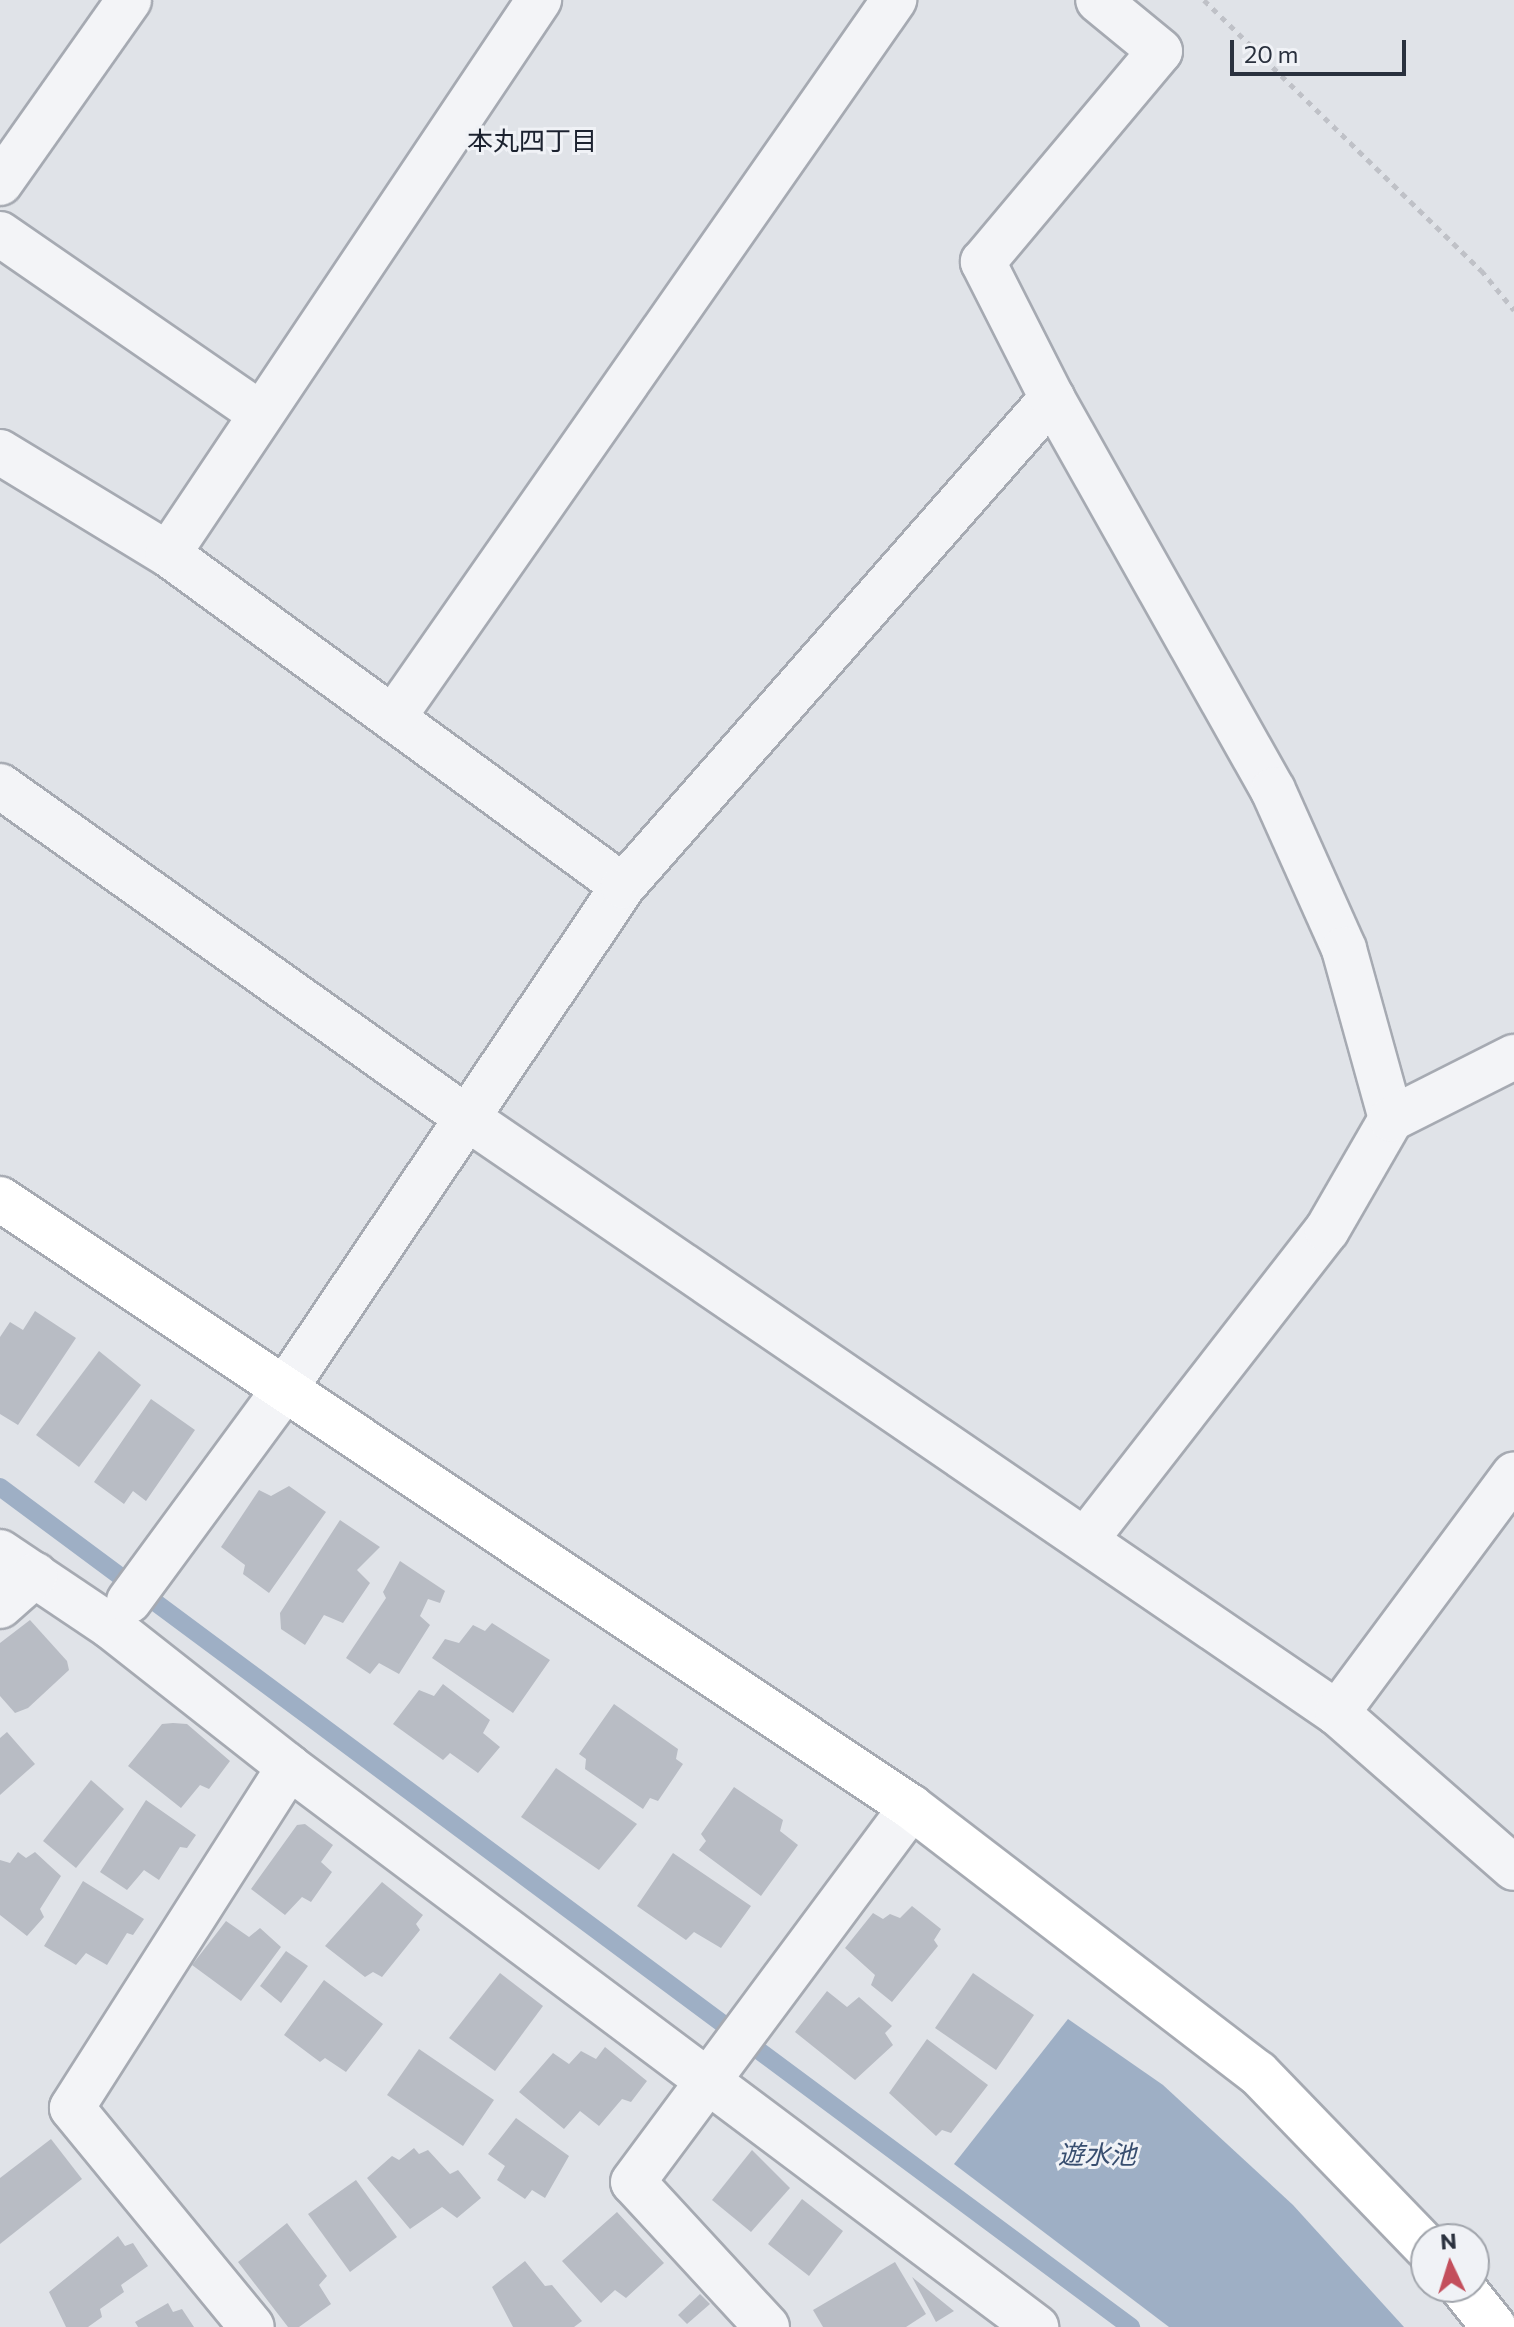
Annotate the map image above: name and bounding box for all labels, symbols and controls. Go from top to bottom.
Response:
scale bar [1234,24,1410,74]
text: 20 m [1244,39,1298,68]
district label: 本丸四丁目 [467,124,597,156]
water label: 遊水池 [1058,2138,1136,2170]
north arrow [1410,2223,1490,2303]
text: N [1439,2227,1458,2255]

